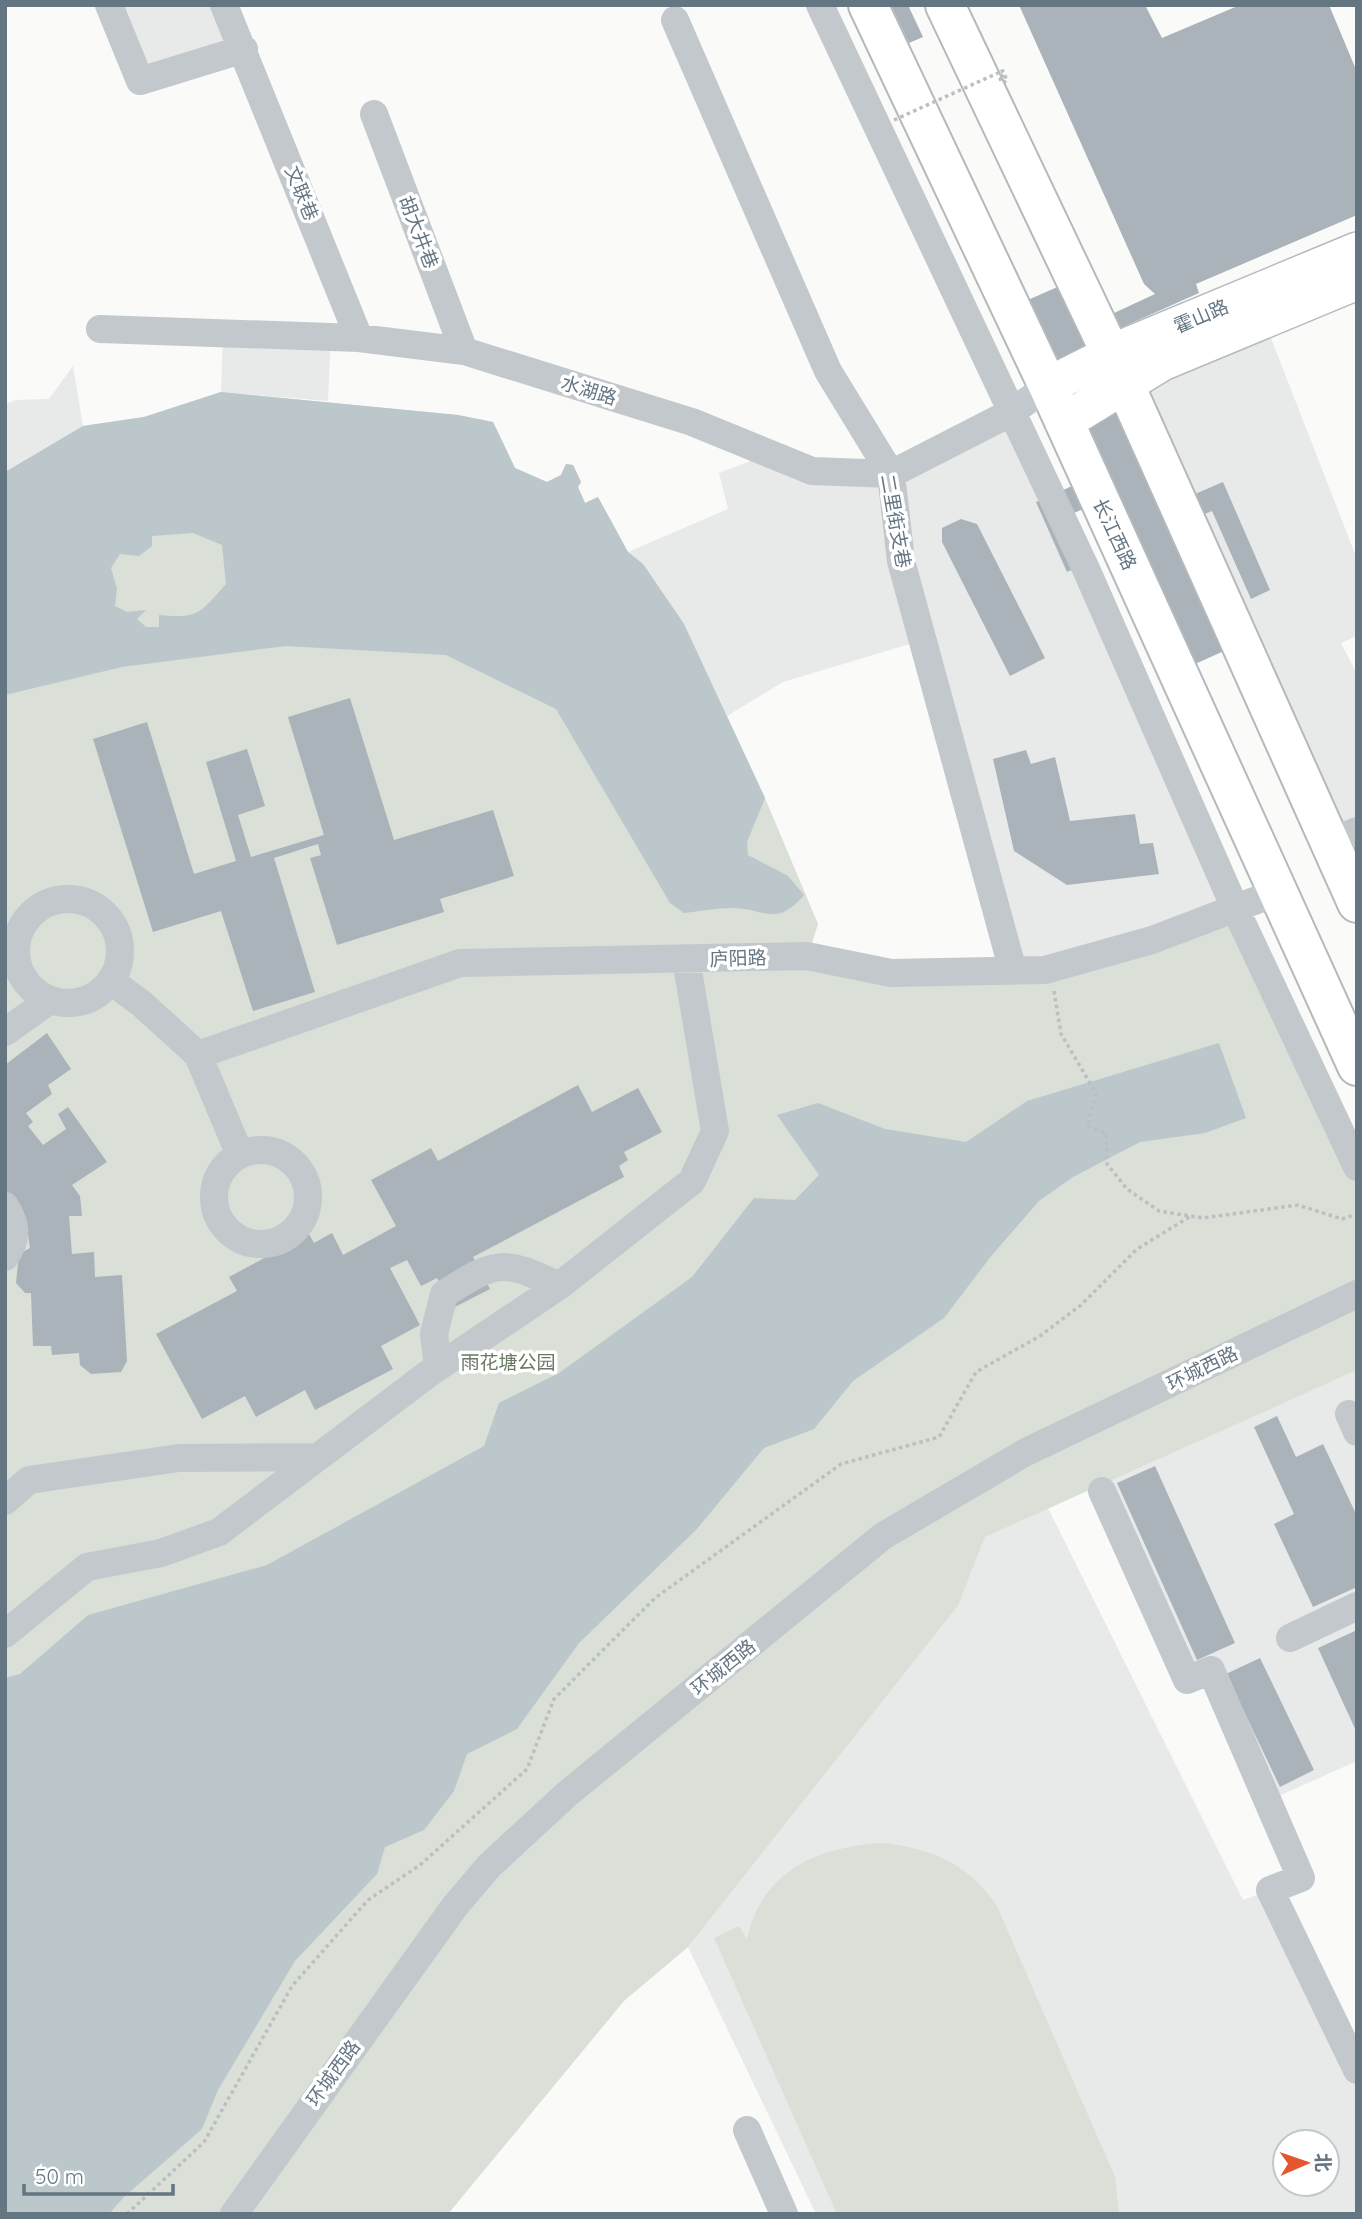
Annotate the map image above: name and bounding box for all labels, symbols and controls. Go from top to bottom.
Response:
street label: 文联巷 [280,162,324,224]
street label: 胡大井巷 [394,192,444,272]
street label: 霍山路 [1170,294,1232,338]
street label: 水湖路 [558,370,620,410]
street label: 二里街支巷 [876,472,916,570]
street label: 长江西路 [1088,494,1142,574]
street label: 庐阳路 [709,945,767,971]
street label: 环城西路 [1163,1341,1241,1395]
park label: 雨花塘公园 [460,1350,556,1374]
street label: 环城西路 [686,1634,760,1700]
street label: 环城西路 [301,2035,365,2111]
north arrow [1271,2128,1341,2198]
scale bar [24,2152,173,2196]
text: 北 [1311,2152,1335,2172]
text: 50 m [35,2163,84,2189]

